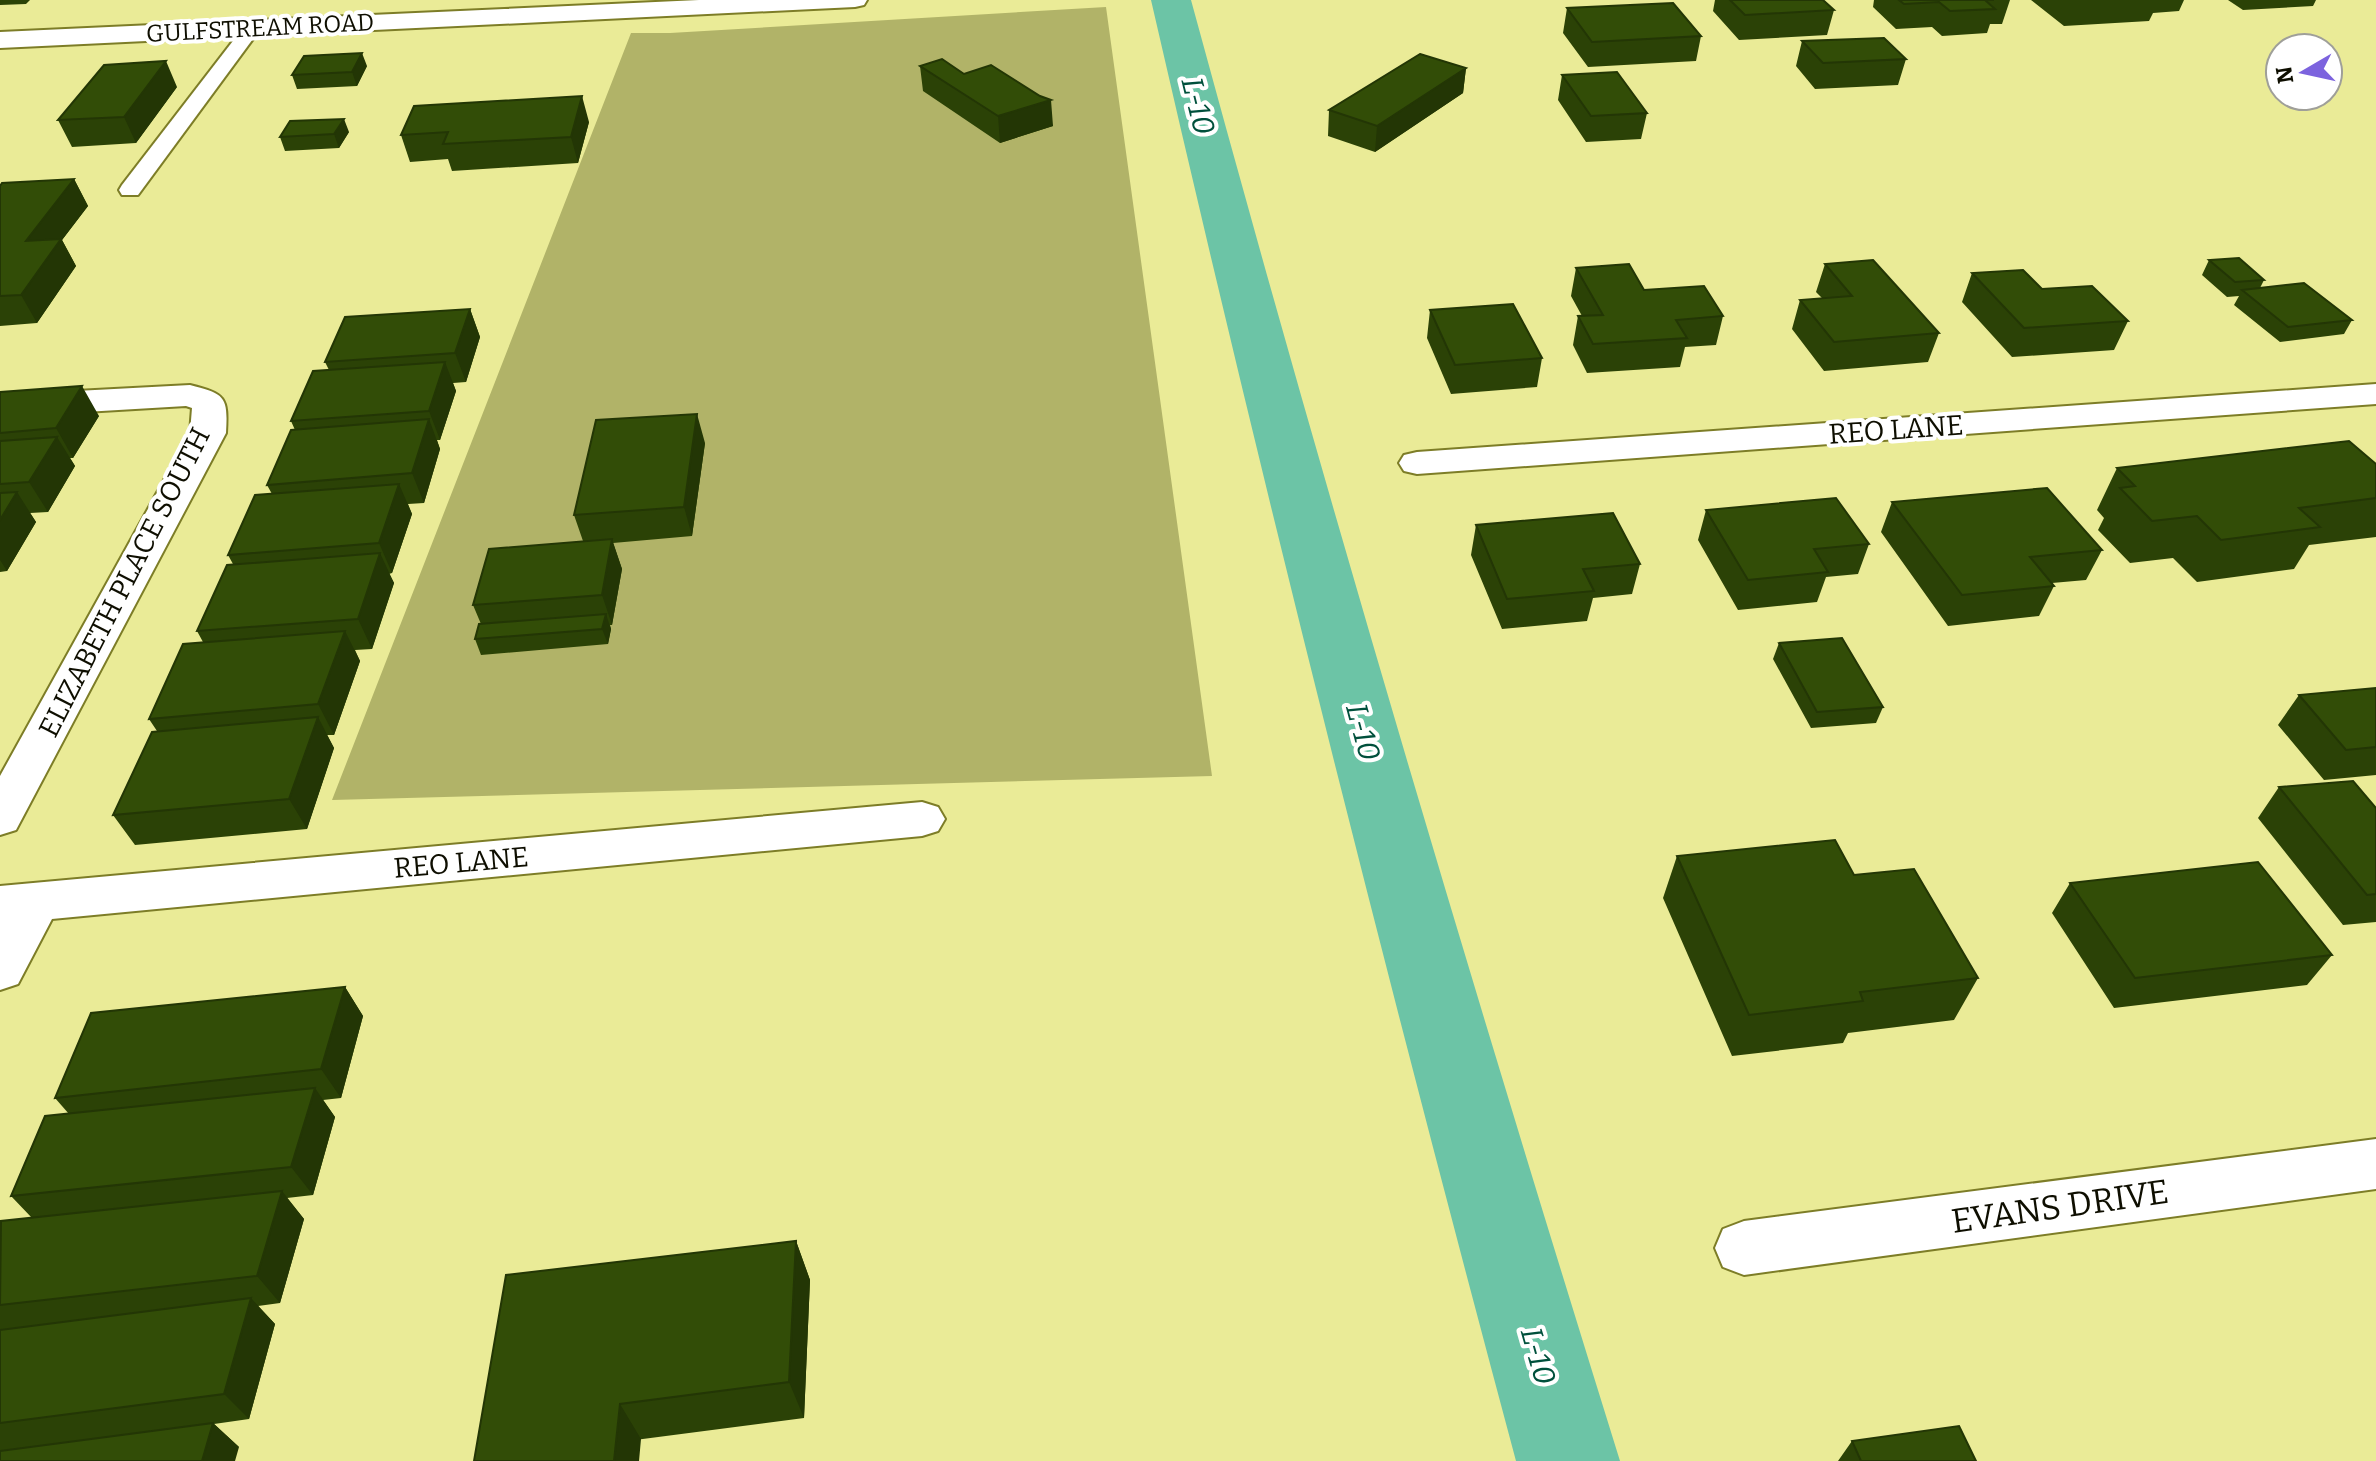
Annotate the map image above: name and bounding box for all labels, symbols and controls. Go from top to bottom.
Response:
street label: GULFSTREAM ROAD [145,8,375,48]
north arrow [2264,32,2344,112]
text: N [2270,65,2299,86]
water label: L-10 [1174,74,1222,138]
street label: REO LANE [1827,408,1965,451]
street label: ELIZABETH PLACE SOUTH [32,422,217,742]
water label: L-10 [1338,699,1388,765]
street label: REO LANE [392,840,530,885]
street label: EVANS DRIVE [1949,1171,2171,1242]
water label: L-10 [1513,1323,1563,1389]

